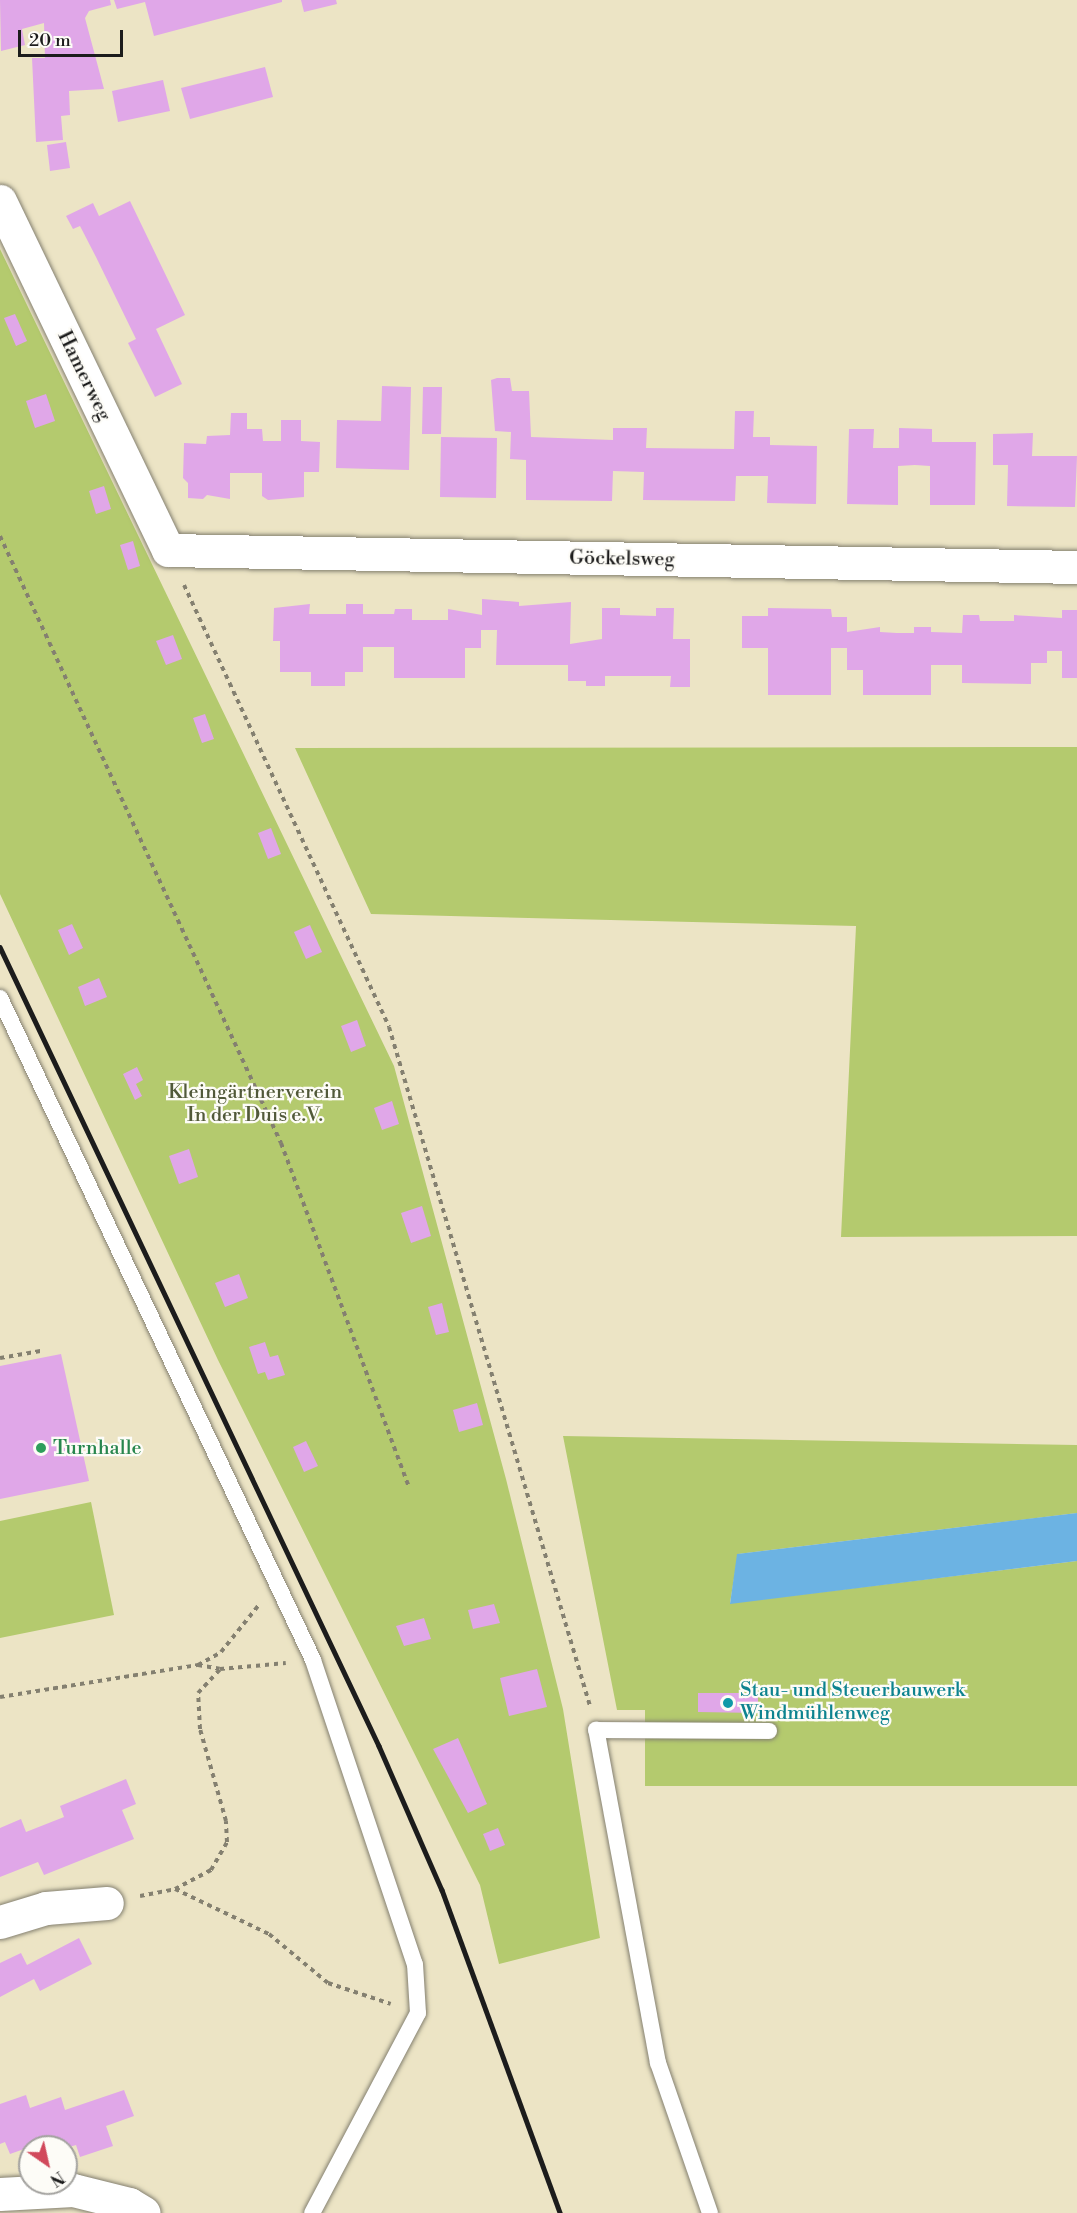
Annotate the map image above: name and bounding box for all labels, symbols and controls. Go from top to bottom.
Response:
scale bar [21,18,126,56]
text: 20 m [29,29,71,52]
street label: Hamerweg [52,327,116,425]
street label: Göckelsweg [569,546,675,572]
park label: Kleingärtnerverein In der Duis e.V. [168,1081,342,1128]
place label: Turnhalle [53,1436,142,1460]
marker: Turnhalle [34,1441,48,1455]
place label: Stau- und Steuerbauwerk Windmühlenweg [740,1679,965,1726]
marker: Stau- und Steuerbauwerk Windmühlenweg [721,1696,735,1710]
north arrow [18,2135,78,2195]
text: N [46,2166,68,2190]

